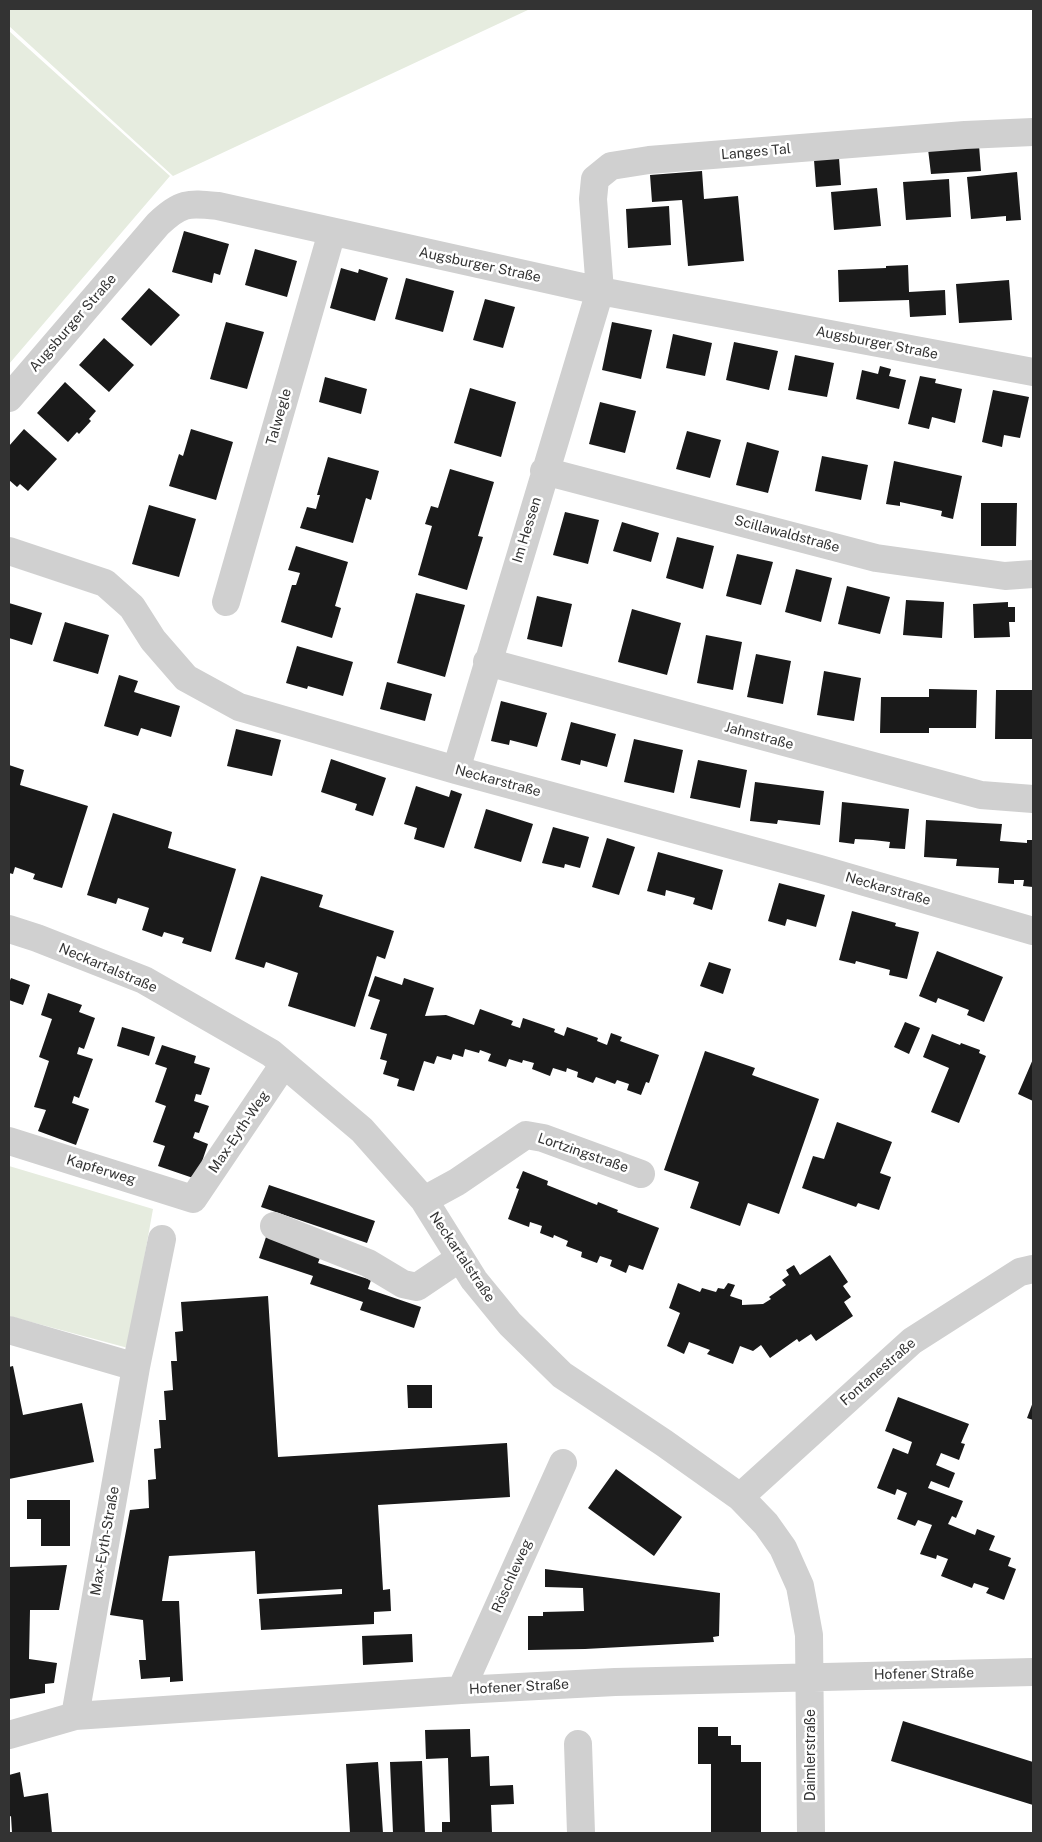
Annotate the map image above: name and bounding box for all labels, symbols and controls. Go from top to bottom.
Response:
street label: Langes Tal [720,141,792,163]
street label: Augsburger Straße [417,244,543,286]
street label: Augsburger Straße [26,271,120,375]
street label: Augsburger Straße [814,323,940,363]
street label: Talwegle [263,387,295,447]
street label: Im Hessen [509,495,545,565]
street label: Scillawaldstraße [732,512,842,556]
street label: Jahnstraße [723,719,795,753]
street label: Neckarstraße [453,761,543,801]
street label: Neckarstraße [843,869,933,909]
street label: Neckartalstraße [56,940,160,996]
street label: Max-Eyth-Weg [205,1088,273,1176]
street label: Lortzingstraße [535,1130,631,1176]
street label: Kapferweg [64,1151,138,1189]
street label: Neckartalstraße [426,1209,498,1305]
street label: Fontanestraße [837,1335,919,1409]
street label: Max-Eyth-Straße [87,1485,123,1597]
street label: Röschleweg [488,1537,536,1615]
street label: Hofener Straße [874,1665,974,1683]
street label: Hofener Straße [469,1676,569,1698]
street label: Daimlerstraße [803,1709,819,1801]

